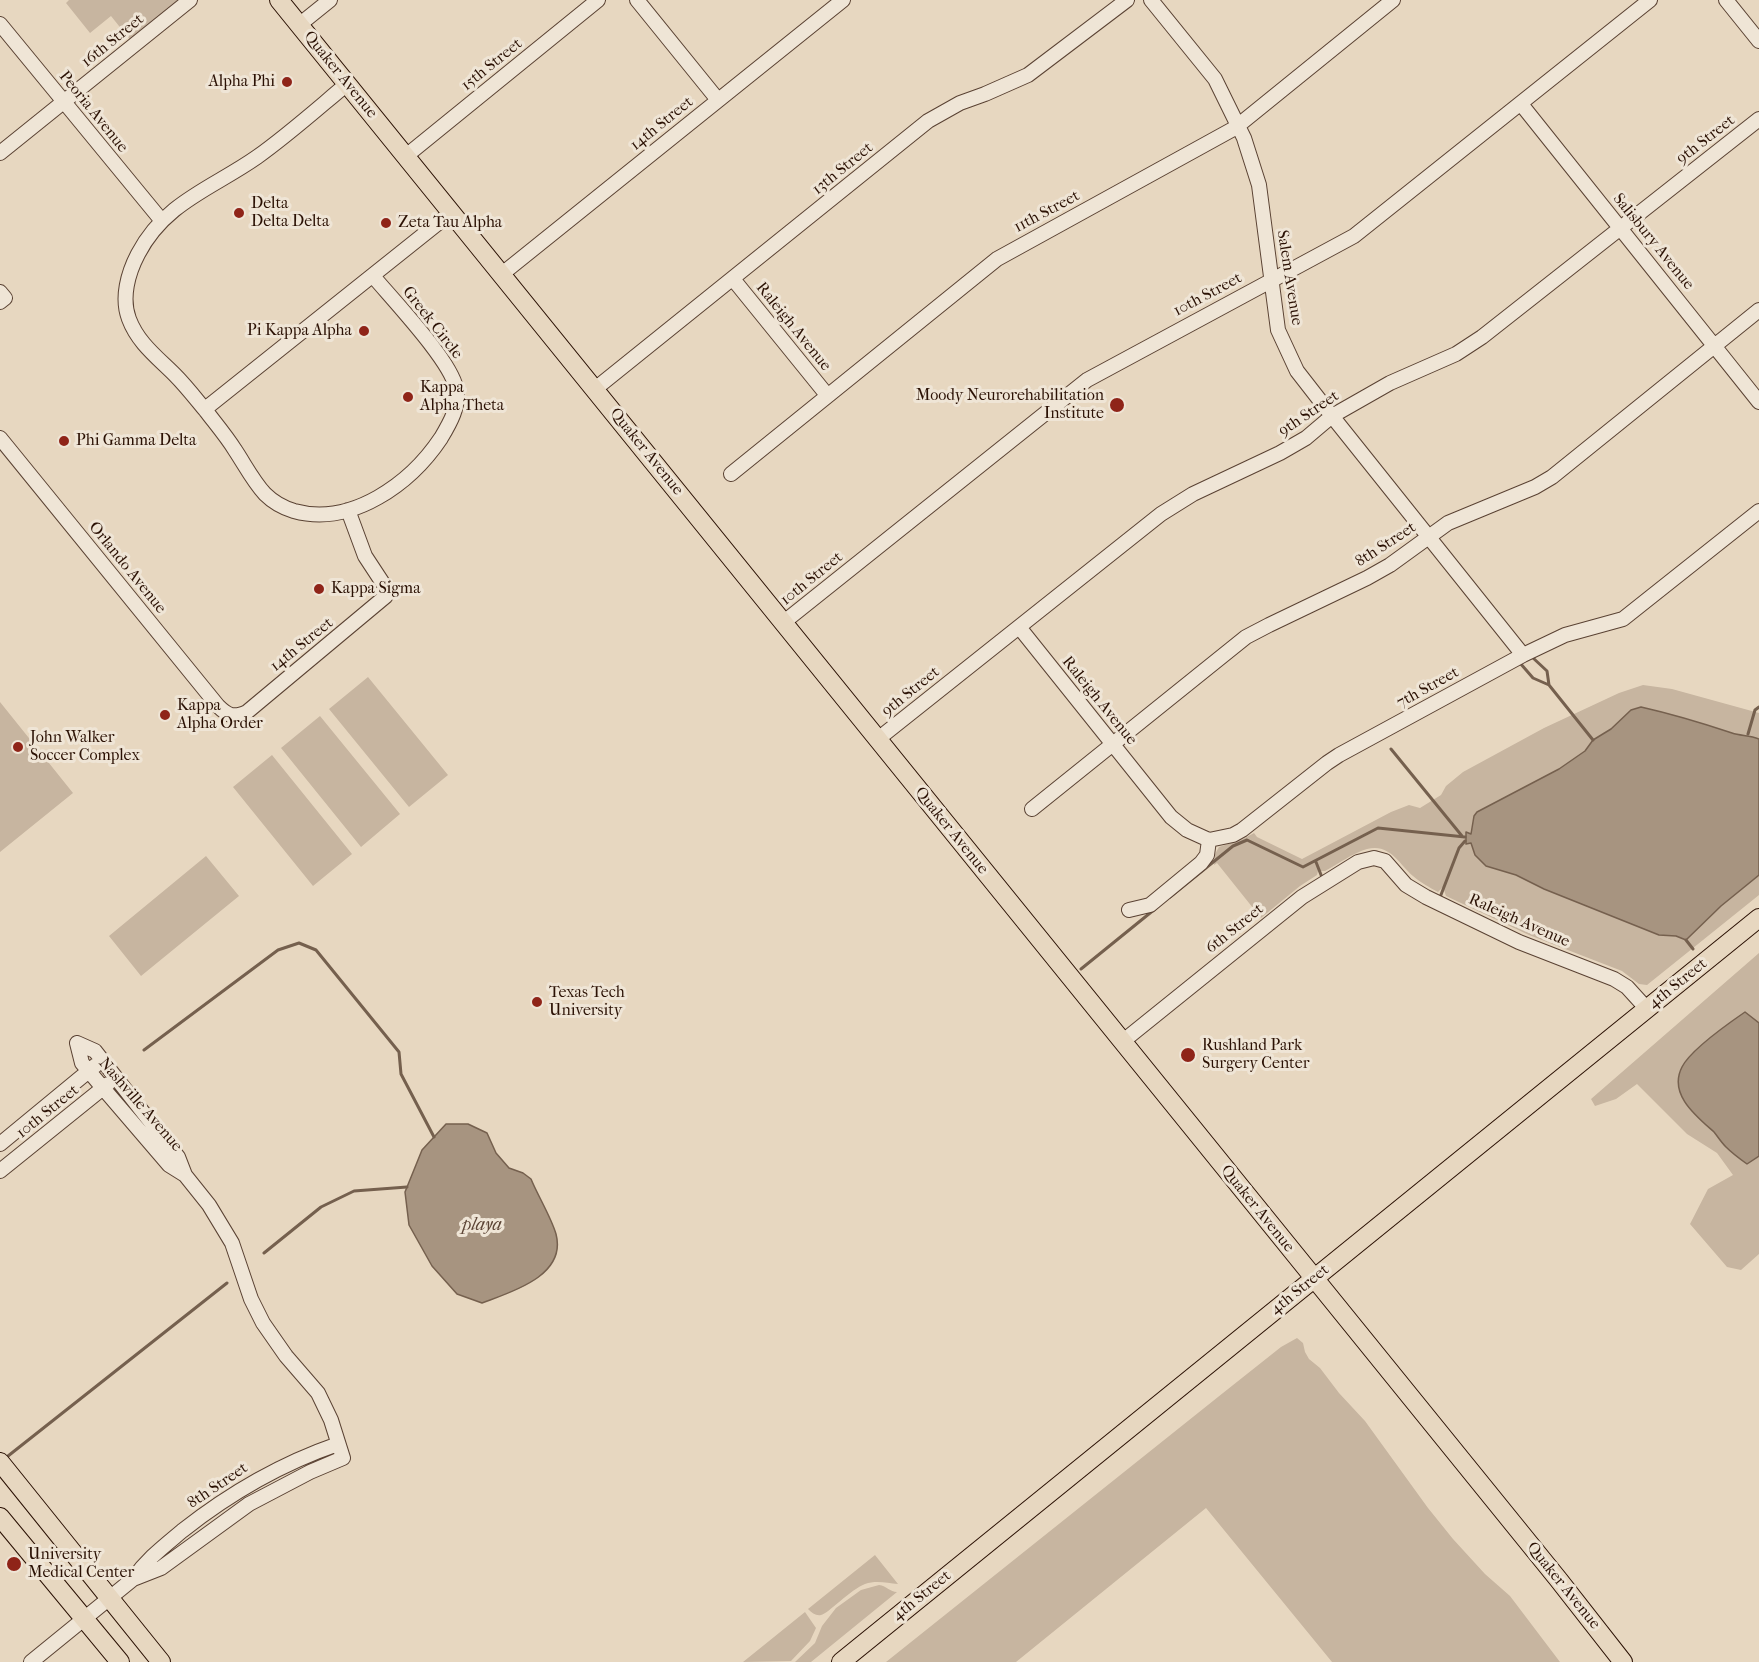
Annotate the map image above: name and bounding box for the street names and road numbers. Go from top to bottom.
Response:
street label: 16th Street [78,10,148,72]
street label: Quaker Avenue [299,28,381,122]
street label: 15th Street [458,35,526,95]
street label: Peoria Avenue [54,67,132,157]
street label: 14th Street [627,93,697,155]
street label: 9th Street [1673,111,1739,169]
street label: 13th Street [809,139,877,199]
street label: 11th Street [1011,187,1083,237]
street label: Salisbury Avenue [1608,190,1698,294]
street label: Salem Avenue [1272,229,1306,327]
street label: 10th Street [1170,269,1246,321]
street label: Raleigh Avenue [751,279,835,375]
street label: Greek Circle [398,283,466,363]
street label: 9th Street [1275,387,1343,441]
street label: Quaker Avenue [605,405,687,499]
street label: Orlando Avenue [84,518,170,618]
street label: 8th Street [1352,518,1420,572]
street label: 10th Street [777,548,847,610]
street label: 14th Street [267,614,337,676]
street label: Raleigh Avenue [1057,653,1141,749]
street label: 9th Street [878,663,944,721]
street label: 7th Street [1394,663,1462,713]
street label: Quaker Avenue [910,784,992,878]
street label: Raleigh Avenue [1465,890,1573,952]
street label: 6th Street [1202,900,1268,958]
street label: 4th Street [1645,955,1711,1013]
street label: Nashville Avenue [94,1054,186,1156]
street label: 10th Street [13,1081,83,1143]
street label: Quaker Avenue [1216,1162,1298,1256]
street label: 4th Street [1267,1261,1333,1319]
street label: 8th Street [184,1459,252,1513]
street label: Quaker Avenue [1522,1539,1604,1633]
street label: 4th Street [889,1567,955,1625]

